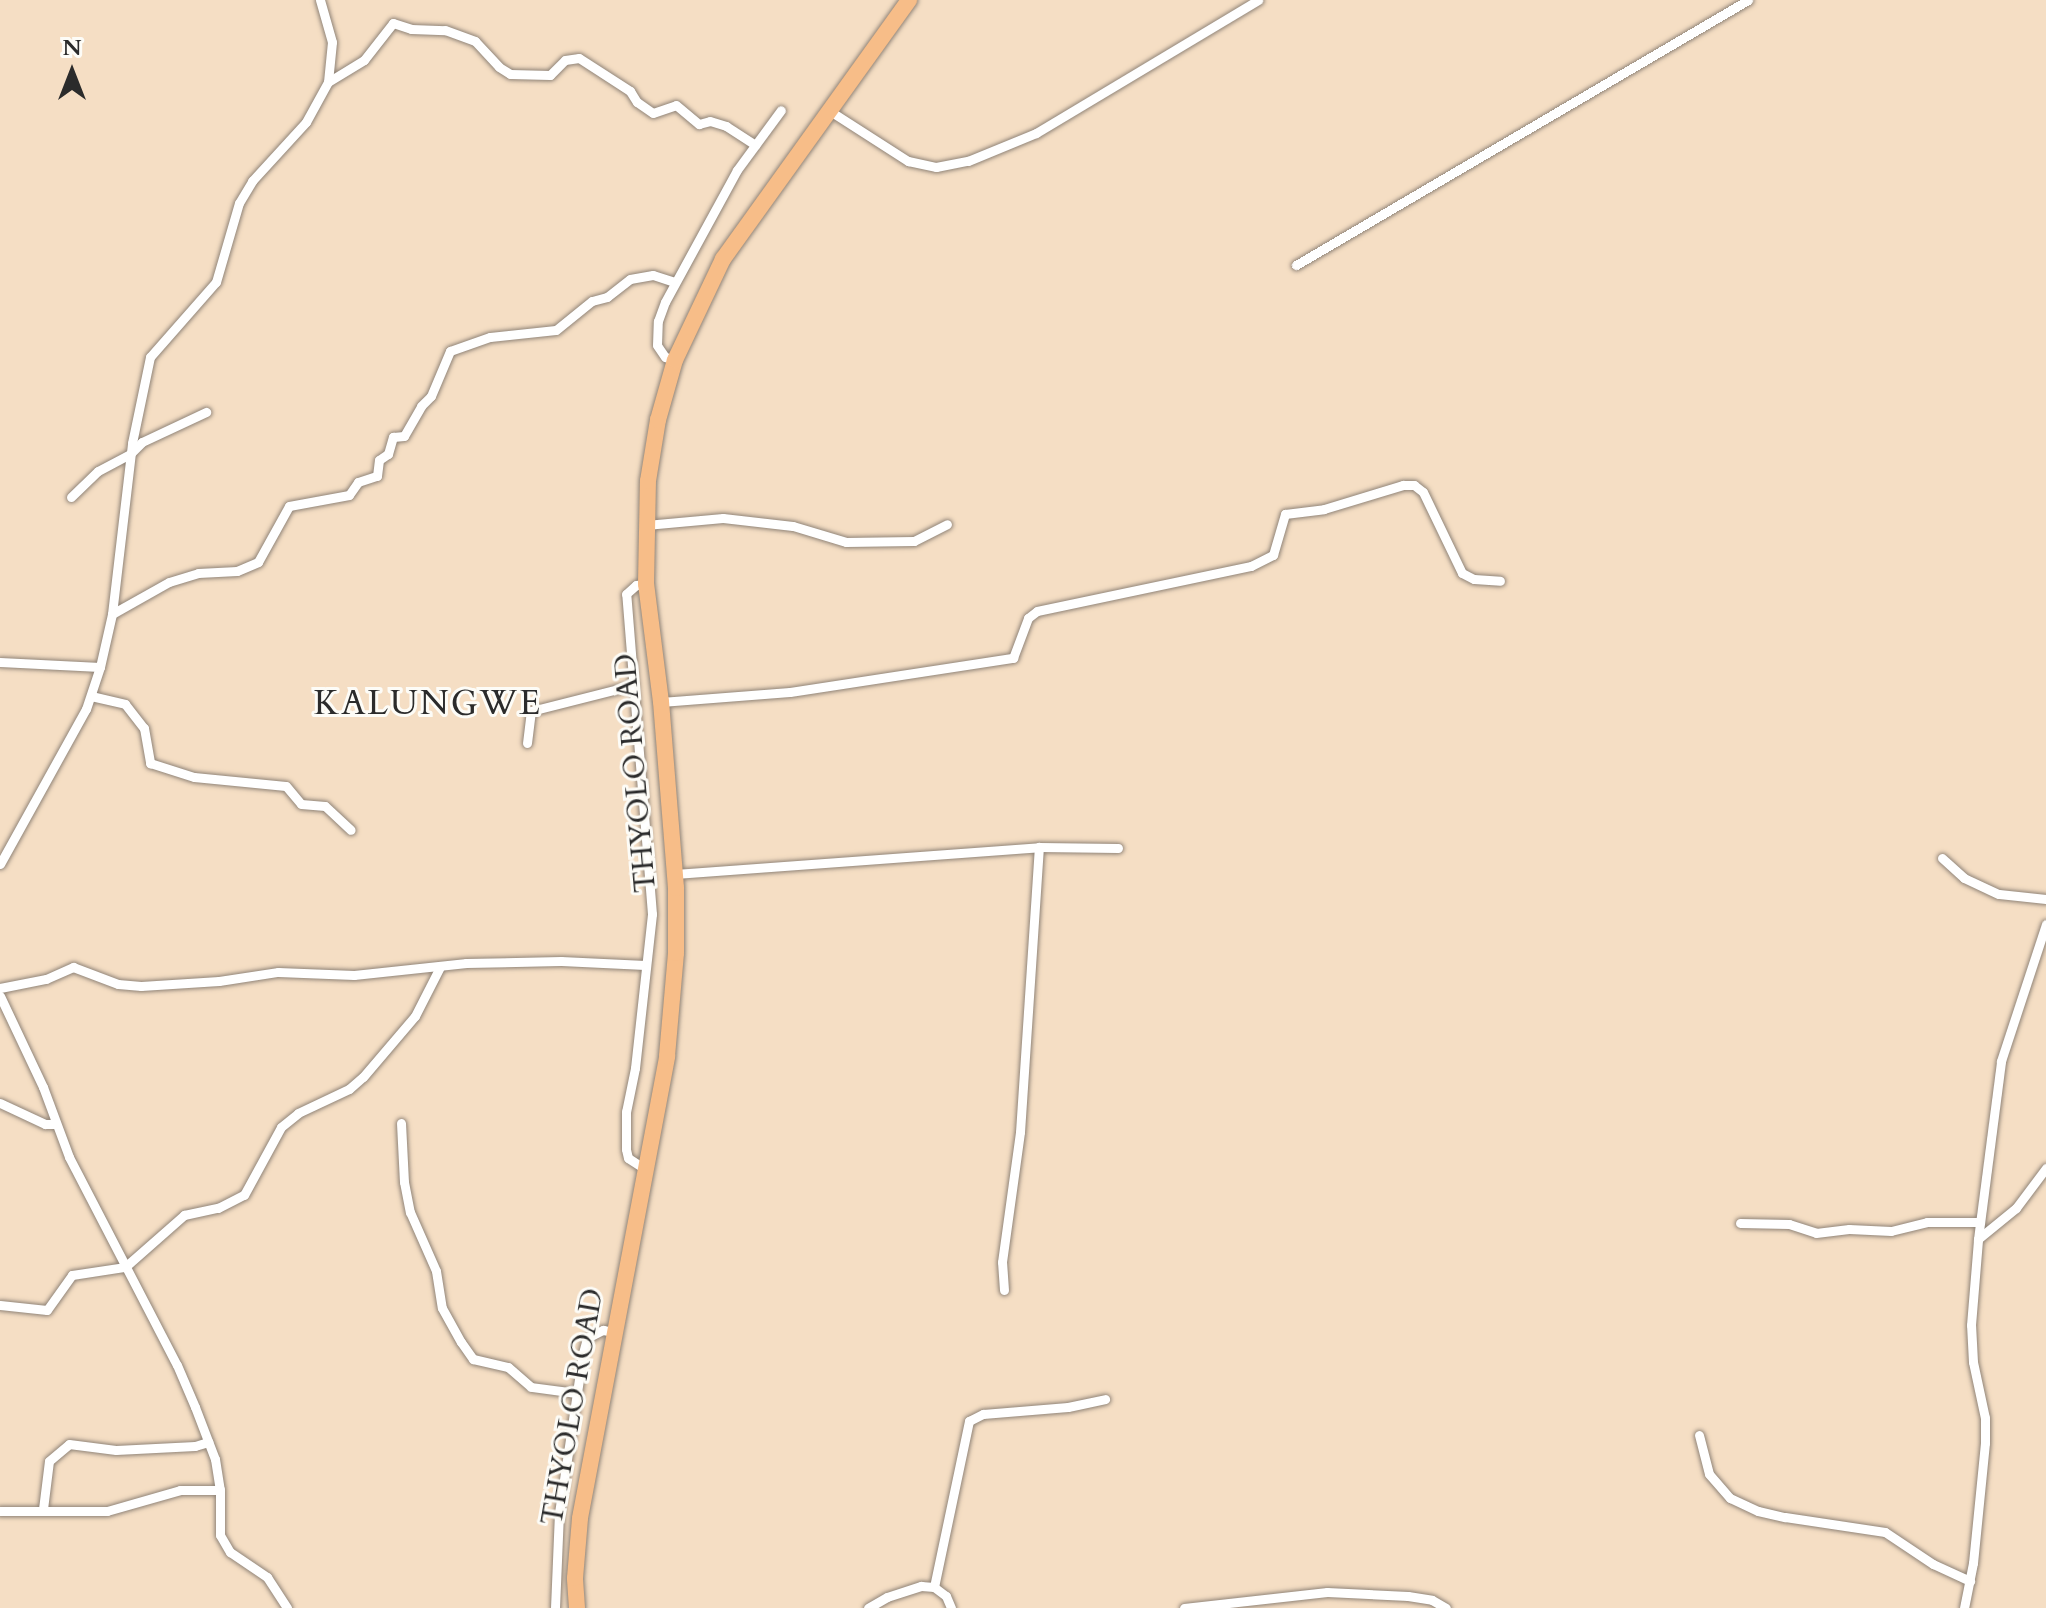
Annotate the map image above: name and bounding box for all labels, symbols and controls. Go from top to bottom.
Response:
north arrow [32,32,112,112]
text: N [62,33,82,63]
street label: THYOLO ROAD [608,652,664,894]
district label: KALUNGWE [314,684,542,724]
street label: THYOLO ROAD [534,1286,612,1528]

